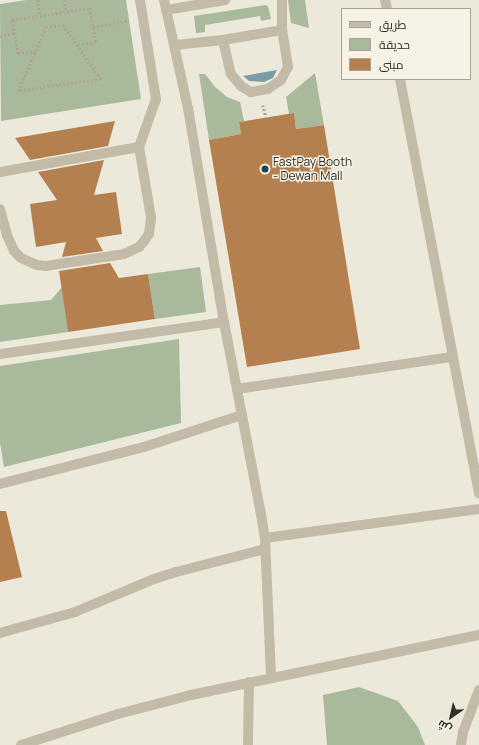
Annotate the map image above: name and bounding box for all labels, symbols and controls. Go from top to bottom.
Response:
legend [341,8,471,80]
text: طريق [379,16,406,33]
text: حديقة [379,36,410,53]
text: مبنى [379,56,404,73]
place label: FastPay Booth - Dewan Mall [273,155,352,183]
marker: FastPay Booth - Dewan Mall [260,164,270,174]
north arrow [431,697,471,737]
text: ش [434,717,454,738]

